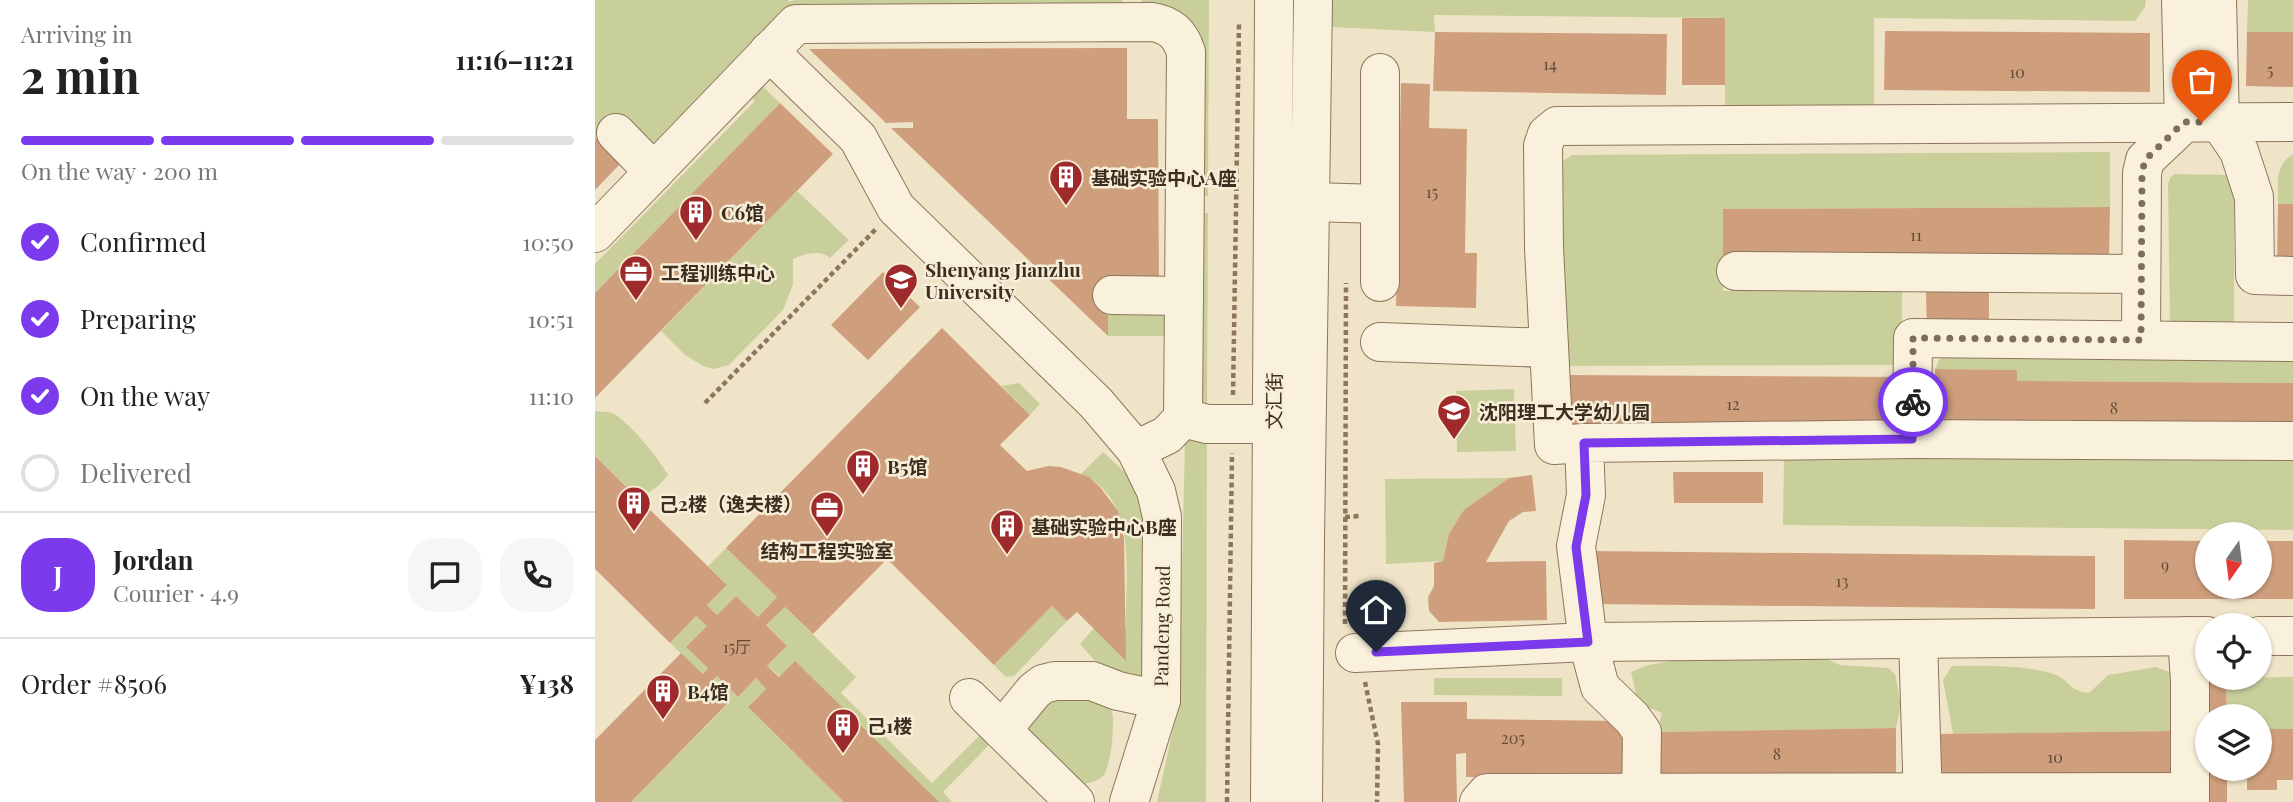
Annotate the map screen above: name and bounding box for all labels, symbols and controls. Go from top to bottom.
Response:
text: Arriving in [21,18,133,49]
text: 11:16–11:21 [456,42,574,77]
text: 2 min [21,44,140,106]
pin [2172,50,2232,122]
house number: 14 [1543,53,1557,74]
house number: 5 [2267,59,2273,80]
house number: 10 [2009,61,2025,82]
icon: bag [2183,61,2221,99]
text: On the way · 200 m [21,155,218,186]
building icon: 基础实验中心A座 [1047,158,1085,207]
place label: 基础实验中心A座 [1091,164,1237,190]
house number: 15 [1426,181,1438,202]
building icon: C6馆 [677,193,715,242]
place label: C6馆 [721,199,764,225]
icon: check [21,223,59,261]
text: Confirmed [80,224,207,259]
house number: 11 [1910,224,1922,245]
text: 10:50 [522,226,574,257]
office icon: 工程训练中心 [617,253,655,302]
place label: Shenyang Jianzhu University [925,256,1081,304]
place label: 工程训练中心 [661,259,775,285]
school or university icon: Shenyang Jianzhu University [882,261,920,310]
icon: check [21,300,59,338]
text: Preparing [80,301,196,336]
text: 10:51 [528,303,574,334]
courier [1878,367,1948,437]
street label: 文汇街 [1260,372,1286,430]
icon: check [21,377,59,415]
text: On the way [80,378,210,413]
text: 11:10 [529,380,574,411]
icon: bike [1894,383,1932,421]
school or university icon: 沈阳理工大学幼儿园 [1435,392,1473,441]
house number: 12 [1726,393,1740,414]
house number: 8 [2110,397,2118,418]
place label: 沈阳理工大学幼儿园 [1479,398,1650,424]
building icon: B5馆 [844,447,882,496]
place label: B5馆 [887,453,928,479]
text: Delivered [80,455,192,490]
building icon: 己2楼（逸夫楼） [615,484,653,533]
office icon: 结构工程实验室 [808,489,846,538]
place label: 己2楼（逸夫楼） [659,490,802,516]
building icon: 基础实验中心B座 [988,507,1026,556]
place label: 基础实验中心B座 [1031,513,1177,539]
north arrow [2195,522,2271,598]
map controls [2195,522,2272,781]
place label: 结构工程实验室 [760,537,894,563]
button: chat [408,538,482,612]
button: phone [500,538,574,612]
text: Jordan [113,542,193,577]
house number: 9 [2161,554,2169,575]
text: J [53,558,63,593]
street label: Pandeng Road [1147,565,1175,687]
house number: 13 [1836,570,1848,591]
text: Courier · 4.9 [113,577,239,608]
pin [1346,580,1406,652]
icon: home [1357,591,1395,629]
button: locate [2195,613,2272,690]
house number: 15厅 [723,636,751,657]
text: Order #8506 [21,666,167,701]
text: ¥138 [519,666,574,701]
building icon: B4馆 [644,672,682,721]
place label: B4馆 [687,678,729,704]
button: layers [2195,704,2272,781]
building icon: 己1楼 [824,706,862,755]
place label: 己1楼 [867,712,912,738]
house number: 205 [1501,727,1525,748]
house number: 8 [1773,743,1781,764]
house number: 10 [2047,746,2063,767]

